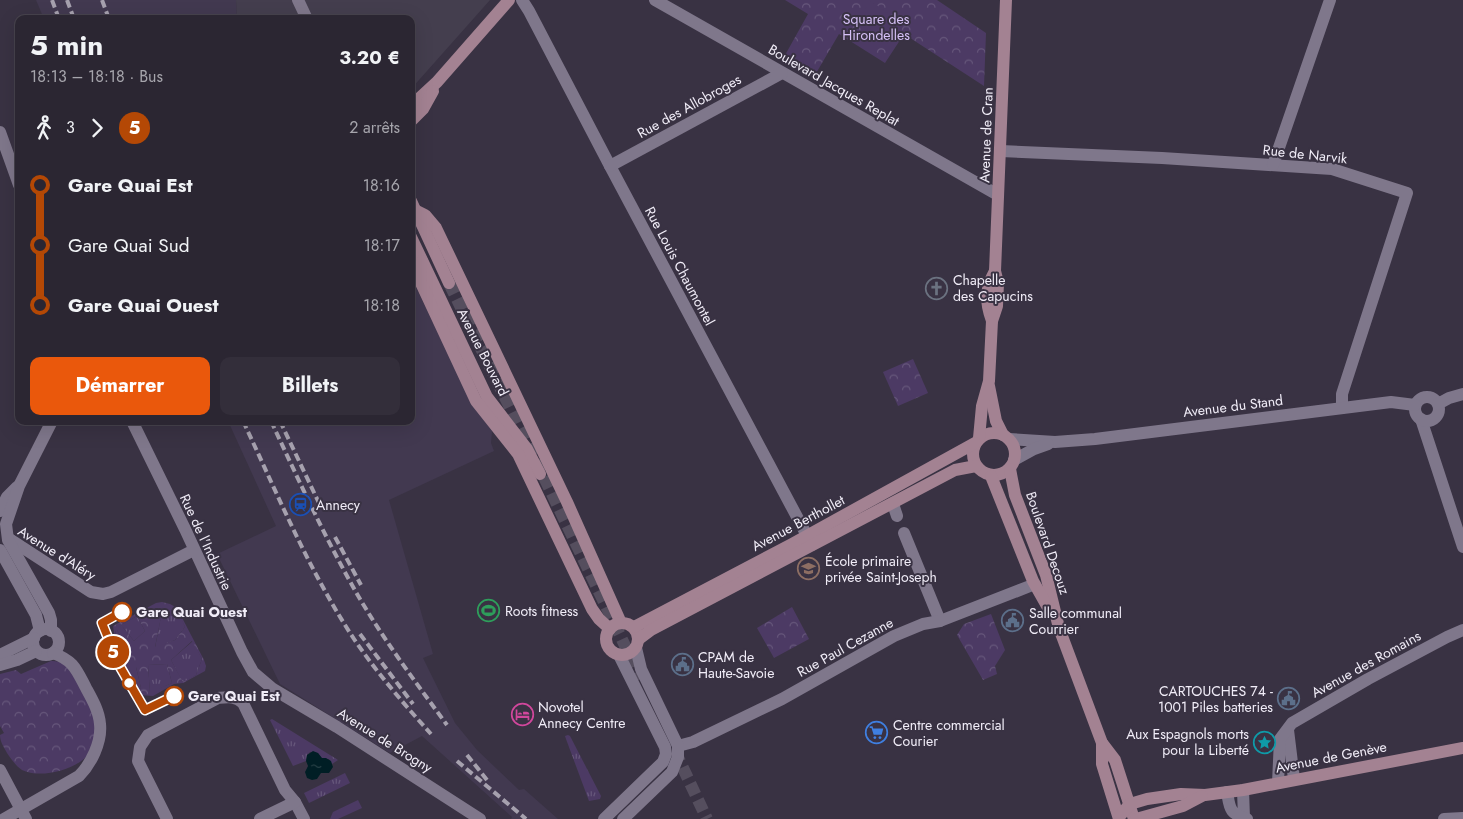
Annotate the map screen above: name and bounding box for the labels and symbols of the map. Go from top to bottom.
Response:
park label: Square des Hirondelles [842,9,910,45]
street label: Boulevard Jacques Replat [765,39,904,131]
street label: Rue des Allobroges [633,69,745,143]
street label: Avenue de Cran [974,87,998,183]
street label: Rue de Narvik [1262,140,1349,168]
street label: Rue Louis Chaumontel [640,203,720,329]
place label: Chapelle des Capucins [953,270,1033,306]
church icon: Chapelle des Capucins [925,276,949,300]
street label: Avenue Bouvard [452,305,514,399]
street label: Avenue du Stand [1182,390,1284,422]
street label: Boulevard Decouz [1021,489,1075,598]
street label: Avenue Berthollet [748,490,849,556]
street label: Rue de l'Industrie [175,491,237,593]
station icon: Annecy [288,493,312,517]
place label: Annecy [316,495,361,515]
street label: Avenue d'Aléry [14,521,101,585]
place label: École primaire privée Saint-Joseph [825,551,937,587]
school or university icon: École primaire privée Saint-Joseph [797,557,821,581]
sports icon: Roots fitness [477,599,501,623]
place label: Roots fitness [505,601,579,621]
marker: Gare Quai Ouest [112,602,132,622]
place label: Gare Quai Ouest [136,602,247,622]
place label: Salle communal Courrier [1029,603,1122,639]
public building icon: Salle communal Courrier [1001,609,1025,633]
street label: Rue Paul Cezanne [793,612,897,682]
street label: Avenue des Romains [1308,625,1425,702]
line badge: 5 [97,636,129,668]
place label: CPAM de Haute-Savoie [698,647,774,683]
public building icon: CPAM de Haute-Savoie [670,653,694,677]
unlabelled marker [122,676,136,690]
place label: CARTOUCHES 74 - 1001 Piles batteries [1158,681,1273,717]
marker: Gare Quai Est [164,686,184,706]
place label: Gare Quai Est [188,686,280,706]
public building icon: CARTOUCHES 74 - 1001 Piles batteries [1277,687,1301,711]
place label: Novotel Annecy Centre [538,697,626,733]
street label: Avenue de Brogny [334,703,437,778]
hotel icon: Novotel Annecy Centre [510,703,534,727]
place label: Centre commercial Courier [893,715,1005,751]
supermarket icon: Centre commercial Courier [865,721,889,745]
place label: Aux Espagnols morts pour la Liberté [1126,724,1249,760]
place icon: Aux Espagnols morts pour la Liberté [1253,730,1277,754]
street label: Avenue de Genève [1274,736,1388,778]

